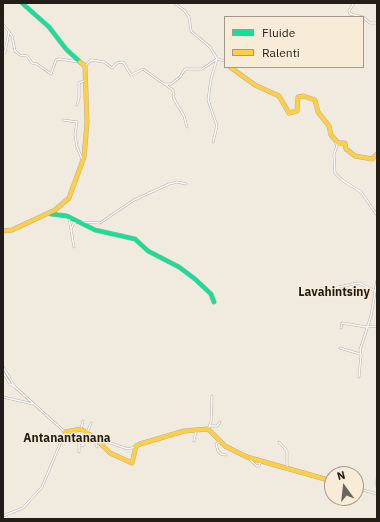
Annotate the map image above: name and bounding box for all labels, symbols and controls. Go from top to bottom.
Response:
legend [224,16,364,68]
text: Fluide [262,25,295,40]
text: Ralenti [262,45,300,60]
district label: Lavahintsiny [298,286,370,300]
district label: Antanantanana [23,432,111,446]
north arrow [324,466,364,506]
text: N [335,468,347,483]

